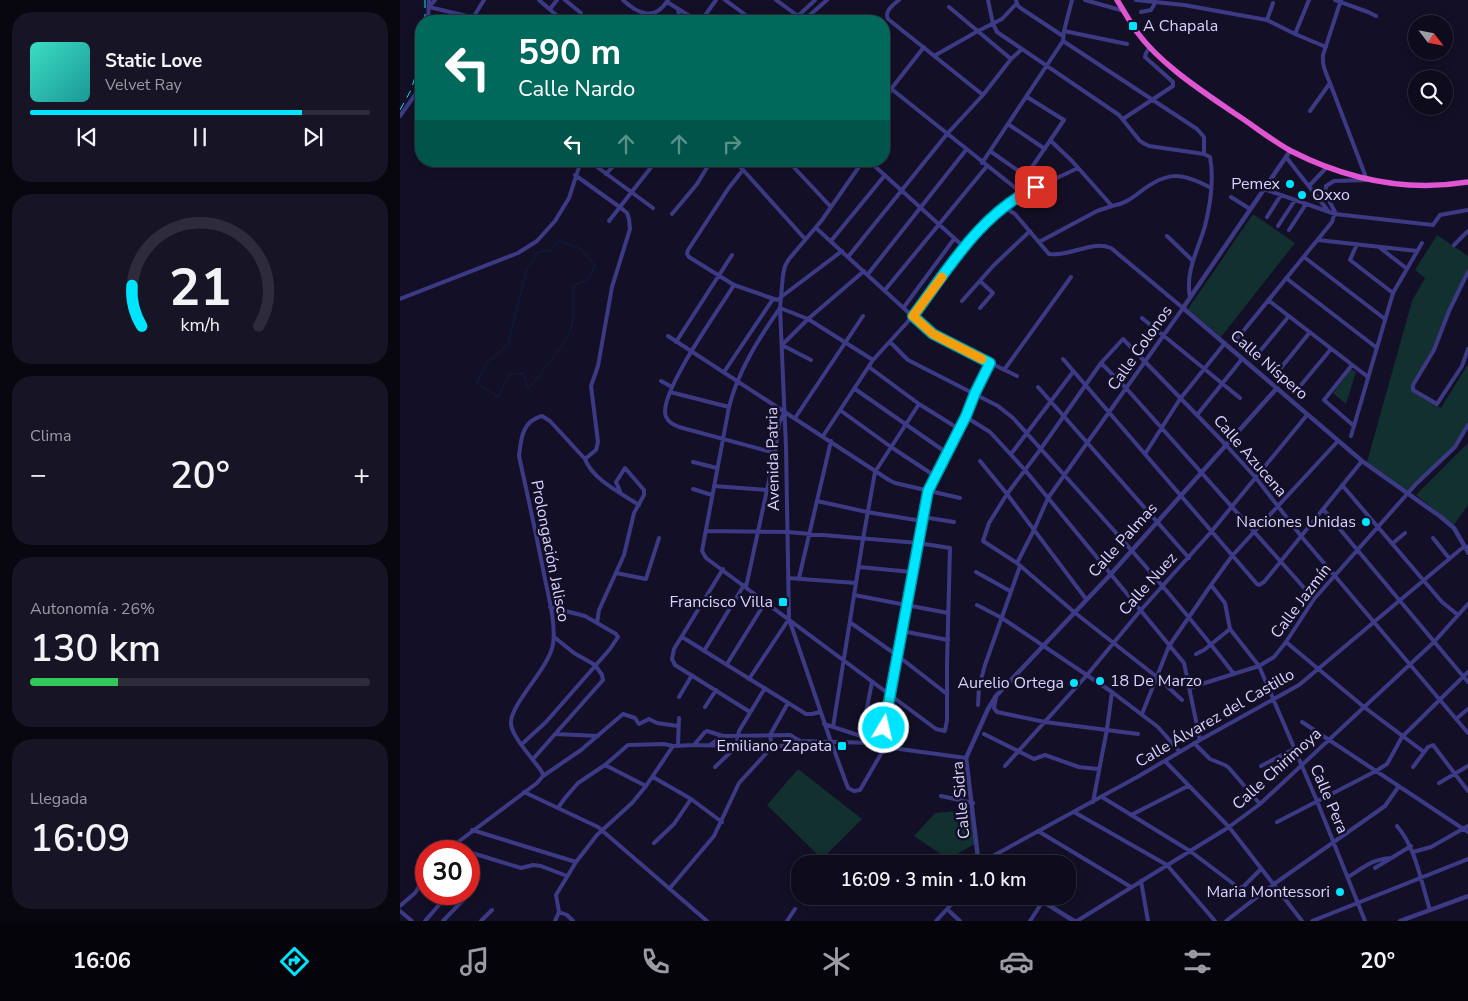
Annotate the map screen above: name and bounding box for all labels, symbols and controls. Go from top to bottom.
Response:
place label: A Chapala [1143,15,1218,37]
north arrow [1408,15,1452,60]
map controls [1408,15,1453,115]
marker: A Chapala [1127,20,1139,32]
text: 590 m [518,29,621,76]
icon: left [435,35,500,100]
text: Static Love [105,48,202,74]
button: search [1408,70,1453,115]
text: Velvet Ray [105,74,182,96]
text: Calle Nardo [518,74,635,104]
icon: previous [73,123,101,151]
icon: pause [186,123,214,151]
icon: next [299,123,327,151]
icon: left [559,130,587,158]
icon: ahead [612,130,640,158]
icon: ahead [665,130,693,158]
icon: right [718,130,746,158]
pin [1015,166,1057,208]
icon: arrive [1022,173,1050,201]
place label: Pemex [1231,173,1281,195]
marker: Pemex [1284,178,1296,190]
place label: Oxxo [1312,184,1350,206]
marker: Oxxo [1296,189,1308,201]
text: 21 [169,252,231,323]
street label: Calle Colonos [1102,301,1178,395]
text: km/h [180,313,220,337]
street label: Calle Níspero [1225,325,1313,405]
street label: Avenida Patria [761,407,785,511]
street label: Calle Azucena [1208,410,1292,502]
text: Clima [30,425,71,447]
text: 20° [170,450,230,501]
text: − [30,456,47,494]
text: + [353,456,370,494]
street label: Prolongación Jalisco [525,478,575,624]
street label: Calle Palmas [1083,498,1163,582]
place label: Naciones Unidas [1236,511,1356,533]
marker: Naciones Unidas [1360,516,1372,528]
street label: Calle Nuez [1114,548,1182,620]
street label: Calle Jazmín [1266,559,1336,643]
place label: Francisco Villa [669,591,773,613]
marker: Francisco Villa [777,596,789,608]
text: Autonomía · 26% [30,598,155,620]
text: 130 km [30,623,161,674]
street label: Calle Álvarez del Castillo [1131,663,1299,773]
place label: 18 De Marzo [1110,670,1202,692]
place label: Aurelio Ortega [957,672,1064,694]
marker: 18 De Marzo [1094,675,1106,687]
marker: Aurelio Ortega [1068,677,1080,689]
position arrow [857,701,909,753]
street label: Calle Chirimoya [1228,723,1326,815]
place label: Emiliano Zapata [717,735,832,757]
marker: Emiliano Zapata [836,740,848,752]
street label: Calle Sidra [947,760,975,840]
street label: Calle Pera [1305,761,1353,837]
text: Llegada [30,788,88,810]
text: 16:09 [30,813,130,864]
speed limit sign: 30 [415,840,480,905]
text: 16:09 · 3 min · 1.0 km [840,867,1027,893]
place label: Maria Montessori [1206,881,1330,903]
marker: Maria Montessori [1334,886,1346,898]
icon: directions [277,944,312,979]
icon: music [457,944,492,979]
icon: phone [638,944,673,979]
icon: climate [819,944,854,979]
icon: car [999,944,1034,979]
icon: filters [1180,944,1215,979]
text: 16:06 [73,946,131,976]
text: 20° [1360,946,1395,976]

